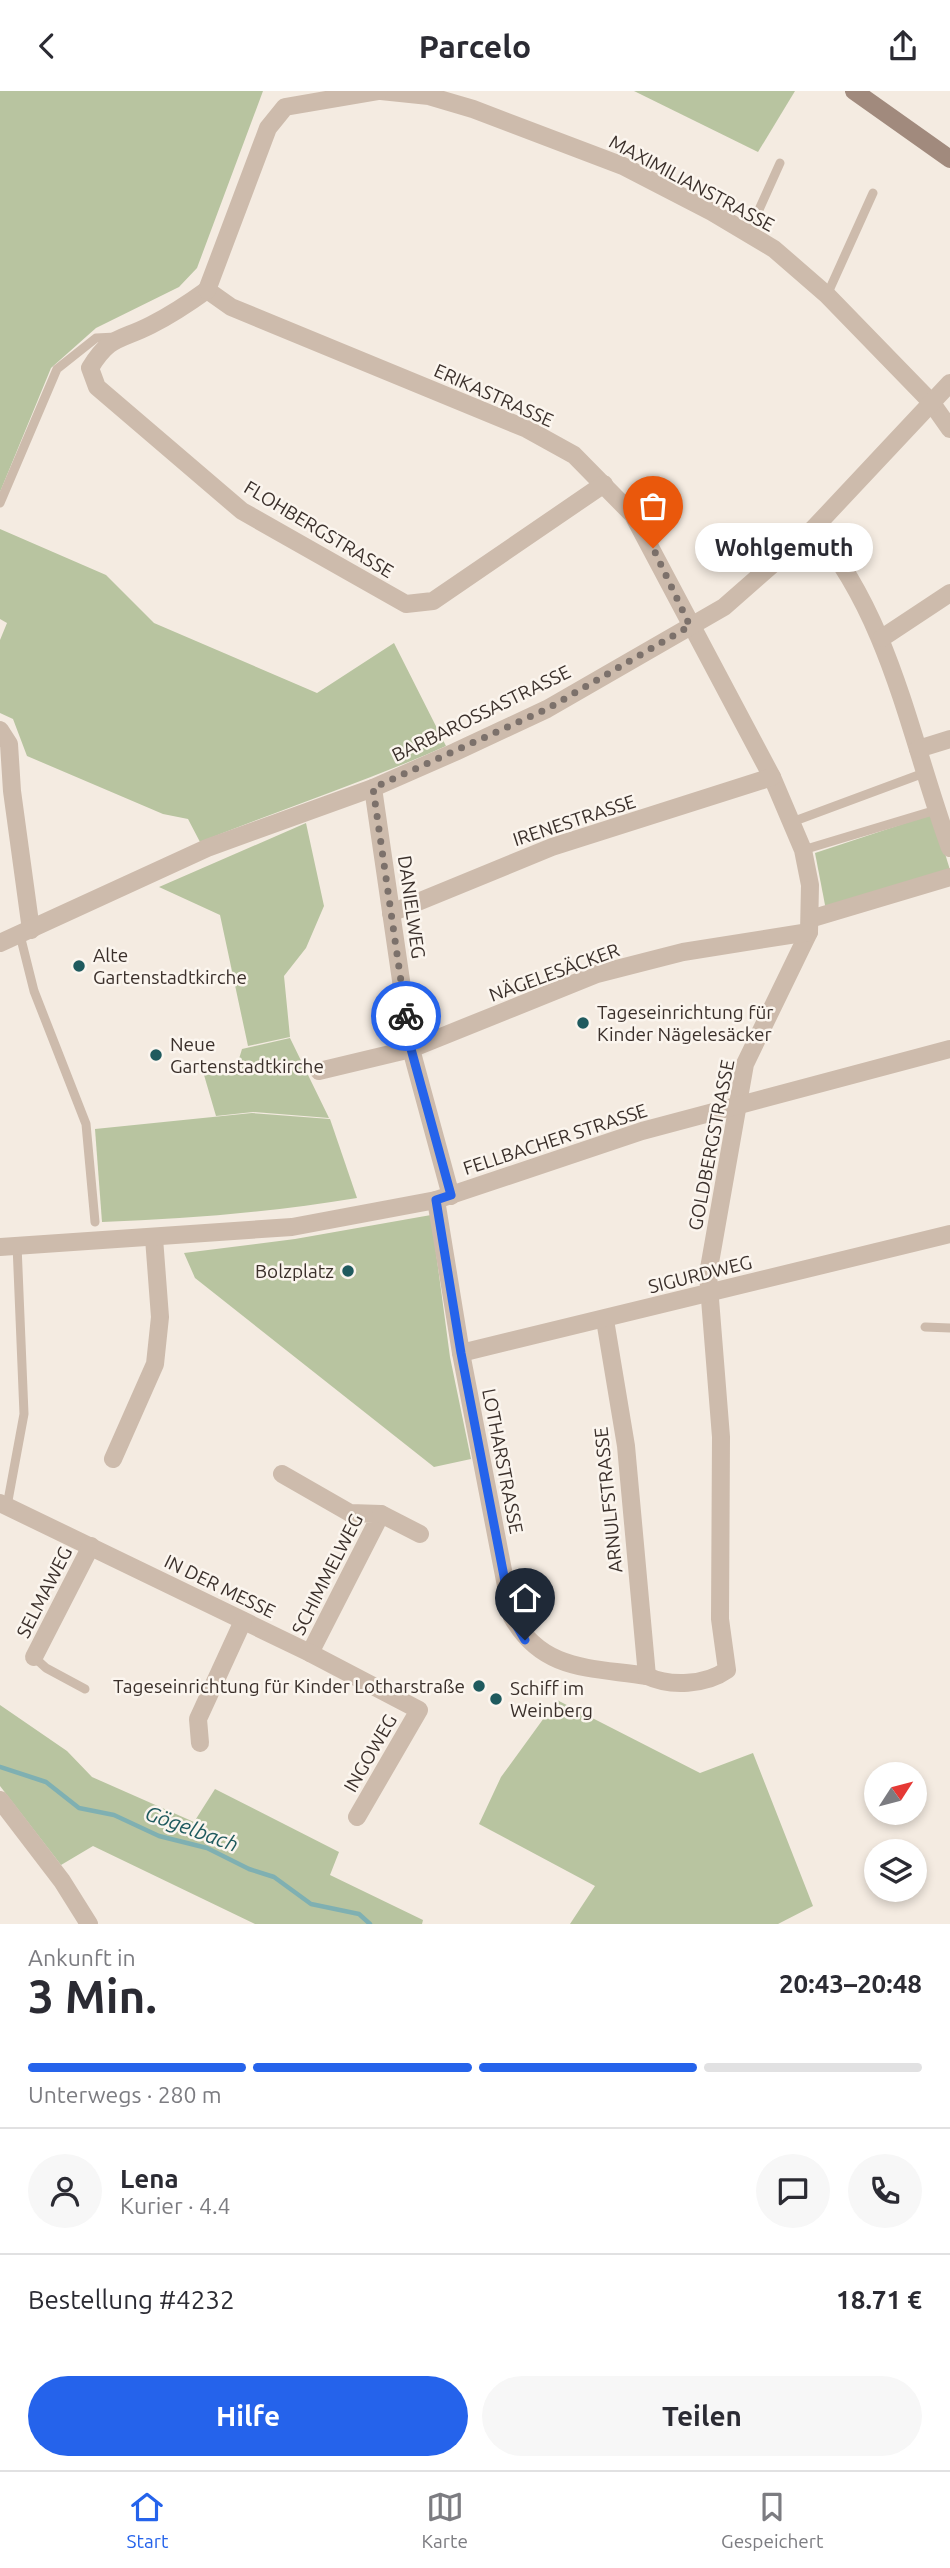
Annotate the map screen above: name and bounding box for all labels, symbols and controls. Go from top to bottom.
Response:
icon: back [28,27,66,65]
icon: share [884,27,922,65]
text: Parcelo [419,28,531,64]
street label: MAXIMILIANSTRASSE [606,130,778,236]
street label: ERIKASTRASSE [431,359,557,431]
street label: FLOHBERGSTRASSE [240,476,398,582]
pin [623,476,683,548]
icon: bag [634,487,672,525]
callout: Wohlgemuth [695,524,874,573]
text: Wohlgemuth [715,535,853,560]
street label: BARBAROSSASTRASSE [388,660,574,766]
street label: IRENESTRASSE [510,790,638,850]
street label: DANIELWEG [394,854,430,960]
street label: NÄGELESÄCKER [486,938,622,1006]
place label: Alte Gartenstadtkirche [93,944,247,988]
marker: Alte Gartenstadtkirche [71,958,87,974]
courier [371,981,441,1051]
icon: bike [387,997,425,1035]
place label: Tageseinrichtung für Kinder Nägelesäcker [597,1001,773,1045]
marker: Tageseinrichtung für Kinder Nägelesäcker [575,1015,591,1031]
place label: Neue Gartenstadtkirche [170,1033,324,1077]
marker: Neue Gartenstadtkirche [148,1047,164,1063]
street label: GOLDBERGSTRASSE [684,1058,738,1232]
street label: FELLBACHER STRASSE [460,1099,650,1179]
street label: SIGURDWEG [646,1251,754,1297]
place label: Bolzplatz [255,1260,334,1282]
marker: Bolzplatz [340,1263,356,1279]
street label: LOTHARSTRASSE [478,1386,528,1536]
street label: ARNULFSTRASSE [589,1426,627,1574]
street label: SCHIMMELWEG [287,1510,367,1638]
street label: SELMAWEG [12,1543,76,1641]
street label: IN DER MESSE [161,1550,279,1622]
pin [495,1568,555,1640]
icon: home [506,1579,544,1617]
place label: Tageseinrichtung für Kinder Lotharstraße [113,1675,465,1697]
place label: Schiff im Weinberg [510,1677,593,1721]
marker: Tageseinrichtung für Kinder Lotharstraße [471,1678,487,1694]
marker: Schiff im Weinberg [488,1691,504,1707]
street label: INGOWEG [339,1710,401,1796]
north arrow [864,1762,928,1825]
map controls [864,1762,927,1902]
water label: Gögelbach [142,1800,242,1856]
button: layers [864,1839,927,1902]
text: Ankunft in [28,1945,136,1970]
text: 20:43–20:48 [779,1969,922,1998]
text: 3 Min. [28,1970,157,2022]
text: Unterwegs · 280 m [28,2082,222,2107]
button: person [28,2154,102,2228]
button: chat [756,2154,830,2228]
button: phone [848,2154,922,2228]
text: Lena [120,2164,179,2193]
text: Kurier · 4.4 [120,2193,231,2218]
text: Bestellung #4232 [28,2285,235,2314]
text: 18.71 € [836,2285,922,2314]
button: Hilfe [28,2376,468,2456]
button: Teilen [482,2376,922,2456]
tab: Start [127,2488,168,2552]
tab: Karte [421,2488,468,2552]
tab: Gespeichert [721,2488,823,2552]

